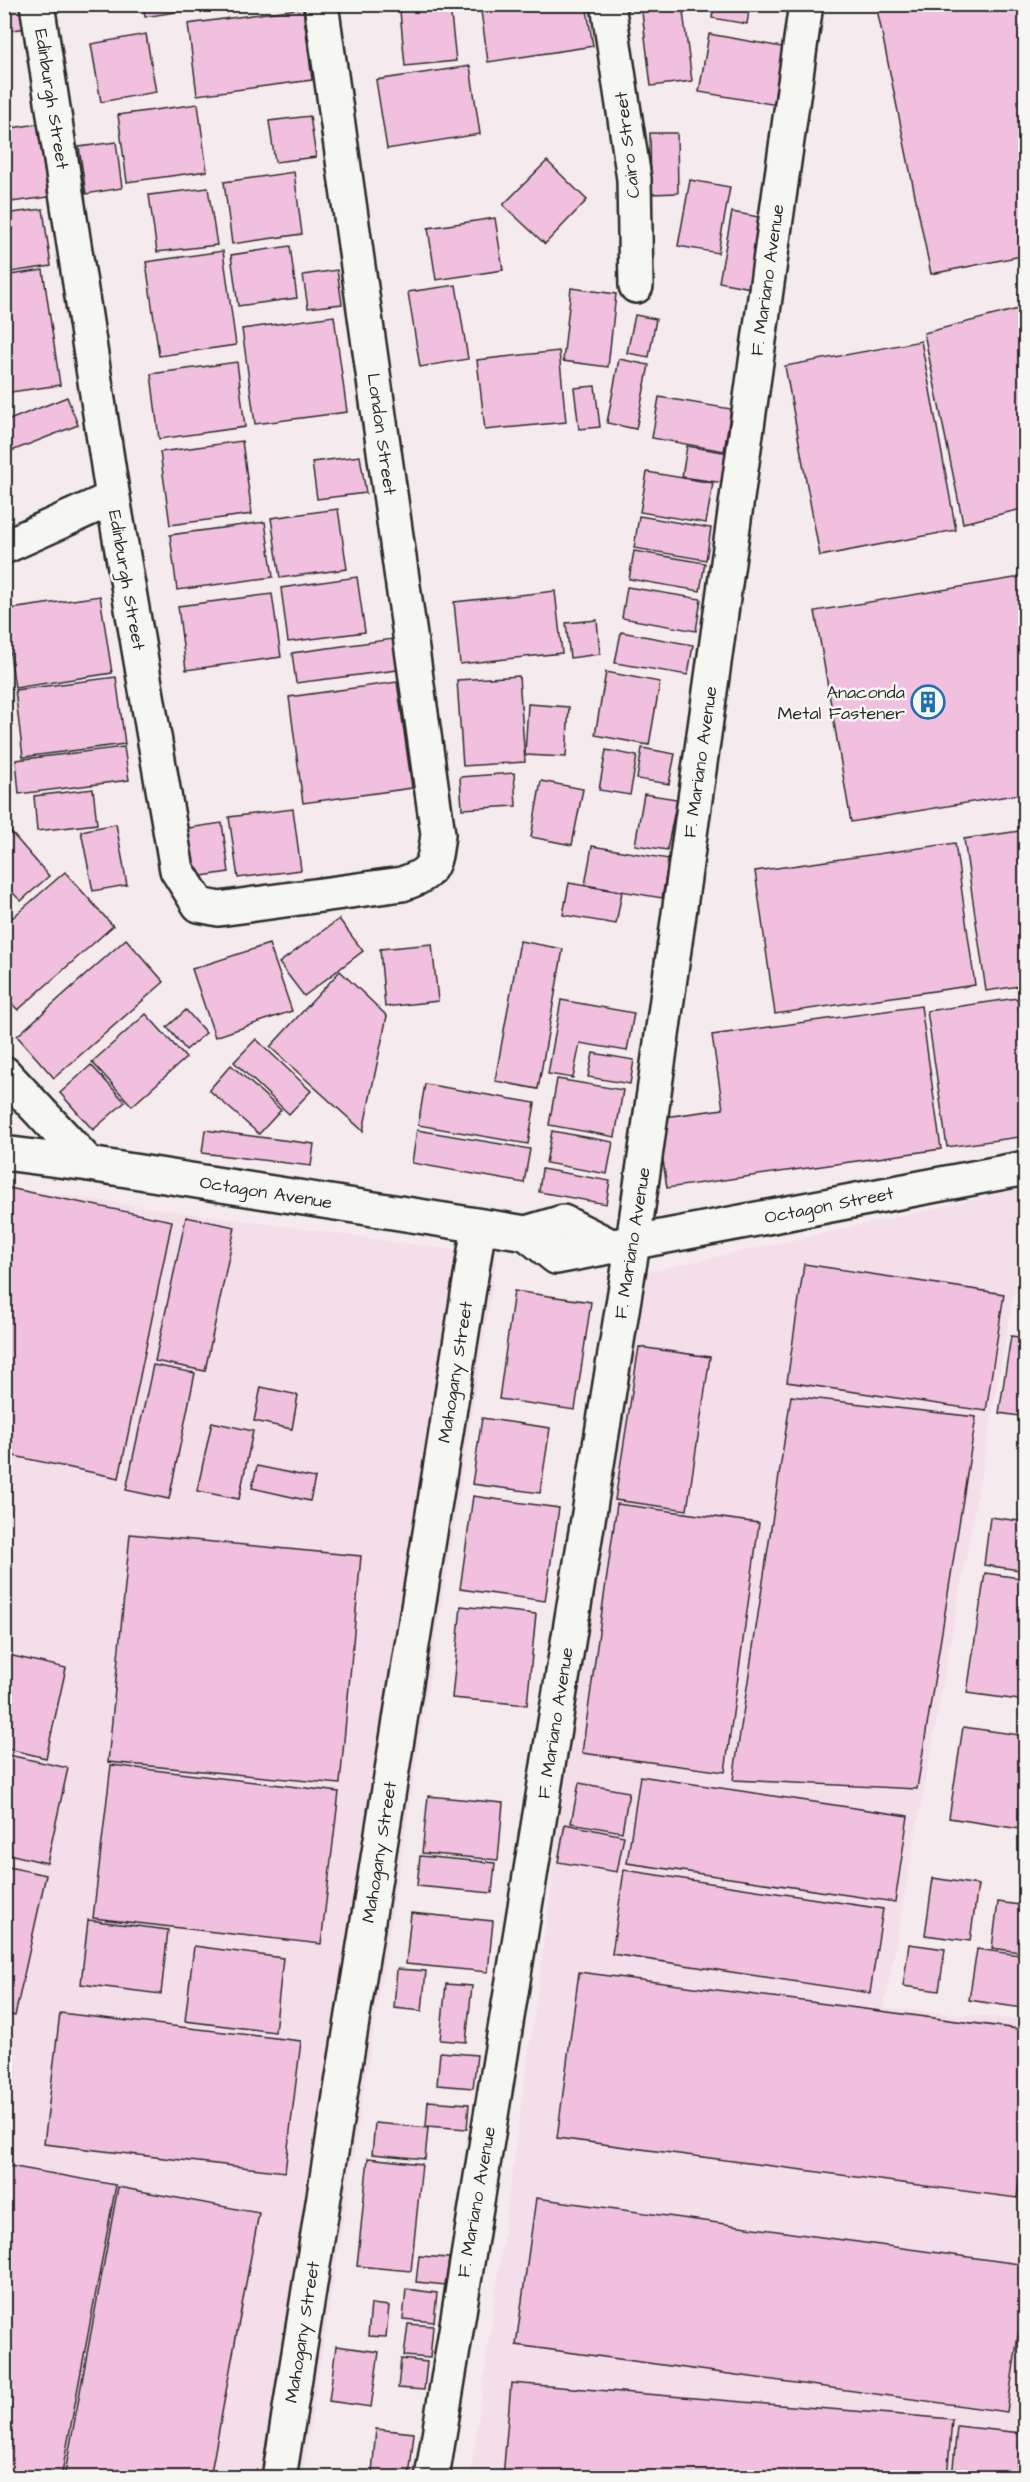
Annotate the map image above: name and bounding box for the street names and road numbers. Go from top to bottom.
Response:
street label: Edinburgh Street [27,27,75,172]
street label: Cairo Street [608,89,646,200]
street label: F. Mariano Avenue [744,202,791,358]
street label: London Street [361,372,403,497]
street label: Edinburgh Street [101,508,151,653]
street label: F. Mariano Avenue [677,684,724,840]
street label: F. Mariano Avenue [608,1165,657,1321]
street label: Octagon Avenue [198,1170,334,1216]
street label: Octagon Street [762,1181,897,1231]
street label: Mahogany Street [432,1299,480,1445]
street label: F. Mariano Avenue [531,1645,580,1801]
street label: Mahogany Street [356,1779,404,1925]
street label: F. Mariano Avenue [451,2124,502,2280]
street label: Mahogany Street [279,2259,327,2405]

